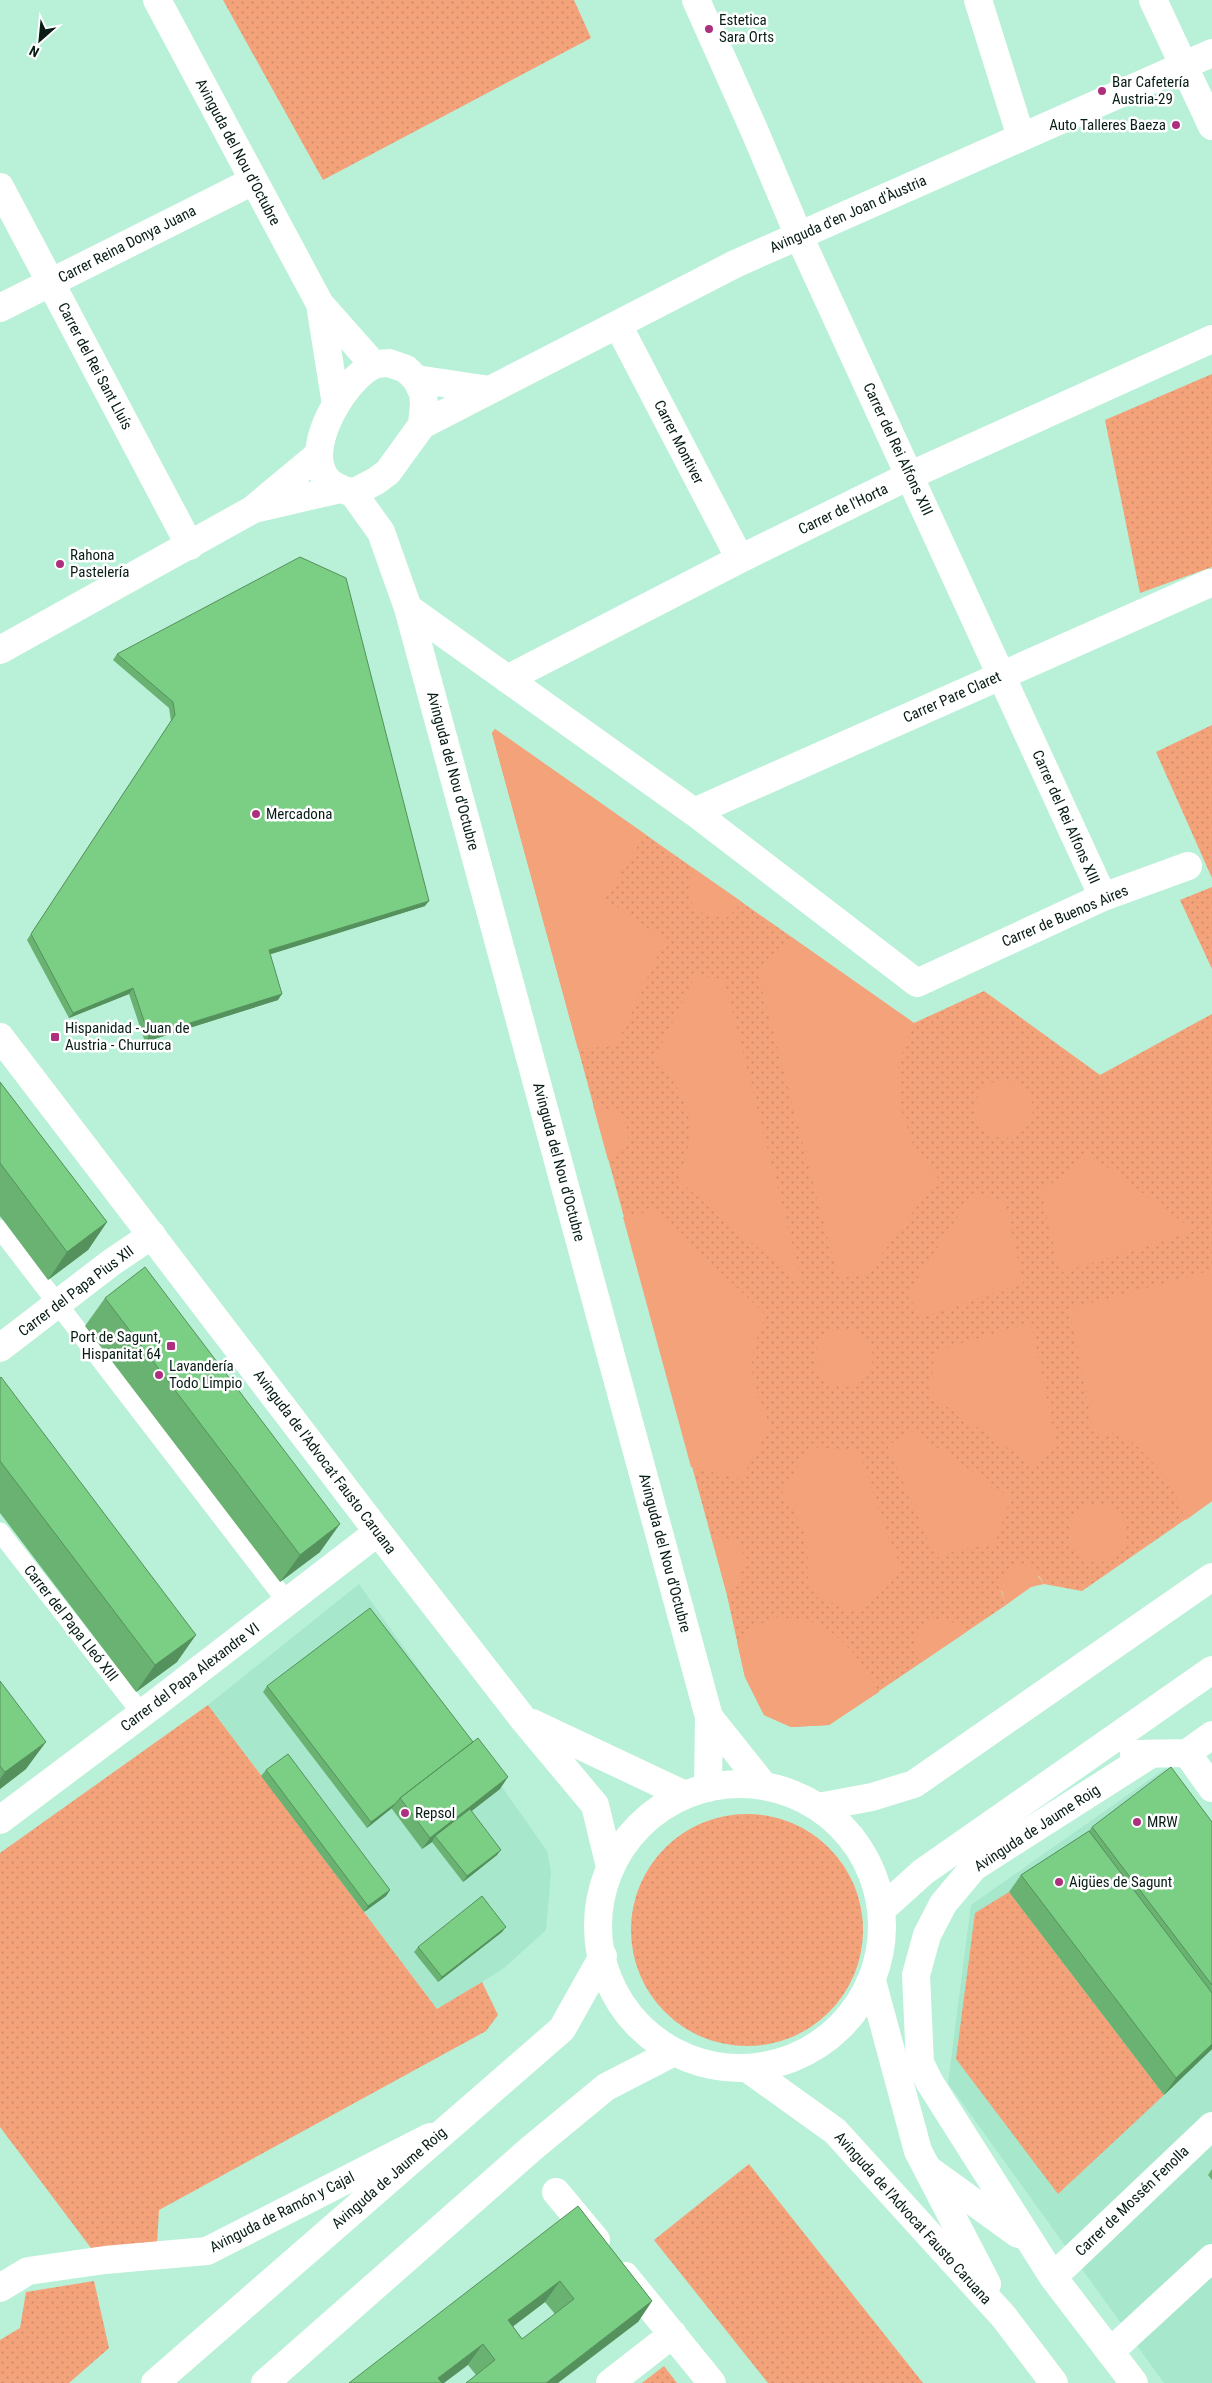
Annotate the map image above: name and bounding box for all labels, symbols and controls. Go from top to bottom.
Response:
place label: Estetica Sara Orts [719,11,774,46]
north arrow [15,15,65,65]
marker: Estetica Sara Orts [703,23,715,35]
text: N [27,43,42,61]
place label: Bar Cafetería Austria-29 [1112,73,1189,108]
street label: Avinguda del Nou d'Octubre [192,76,284,228]
marker: Bar Cafetería Austria-29 [1096,85,1108,97]
place label: Auto Talleres Baeza [1049,116,1166,134]
marker: Auto Talleres Baeza [1170,119,1182,131]
street label: Avinguda d'en Joan d'Àustria [767,171,929,257]
street label: Carrer Reina Donya Juana [55,201,199,287]
street label: Carrer del Rei Sant Lluís [54,299,136,433]
street label: Carrer del Rei Alfons XIII [859,380,937,518]
street label: Carrer Montiver [650,397,708,487]
street label: Carrer de l'Horta [795,480,891,538]
place label: Rahona Pastelería [70,546,130,581]
marker: Rahona Pastelería [54,558,66,570]
street label: Carrer Pare Claret [900,667,1004,727]
street label: Avinguda del Nou d'Octubre [423,690,483,852]
street label: Carrer del Rei Alfons XIII [1028,747,1104,887]
place label: Mercadona [266,805,332,823]
marker: Mercadona [250,808,262,820]
street label: Carrer de Buenos Aires [999,881,1131,951]
place label: Hispanidad - Juan de Austria - Churruca [65,1019,189,1054]
marker: Hispanidad - Juan de Austria - Churruca [49,1031,61,1043]
street label: Avinguda del Nou d'Octubre [529,1081,589,1243]
street label: Carrer del Papa Pius XII [15,1242,137,1340]
place label: Port de Sagunt, Hispanitat 64 [70,1328,161,1363]
marker: Port de Sagunt, Hispanitat 64 [165,1340,177,1352]
place label: Lavandería Todo Limpio [169,1357,242,1392]
street label: Avinguda de l'Advocat Fausto Caruana [250,1366,400,1558]
marker: Lavandería Todo Limpio [153,1369,165,1381]
street label: Avinguda del Nou d'Octubre [635,1472,695,1634]
street label: Carrer del Papa Lleó XIII [20,1561,122,1685]
street label: Carrer del Papa Alexandre VI [117,1619,263,1735]
street label: Avinguda de Jaume Roig [971,1781,1103,1875]
place label: Repsol [415,1804,455,1822]
marker: Repsol [399,1807,411,1819]
place label: MRW [1147,1813,1178,1831]
marker: MRW [1131,1816,1143,1828]
place label: Aigües de Sagunt [1069,1873,1172,1891]
marker: Aigües de Sagunt [1053,1876,1065,1888]
street label: Avinguda de Jaume Roig [328,2123,450,2233]
street label: Avinguda de l'Advocat Fausto Caruana [831,2128,995,2308]
street label: Carrer de Mossén Fenolla [1071,2142,1193,2260]
street label: Avinguda de Ramón y Cajal [207,2168,357,2256]

